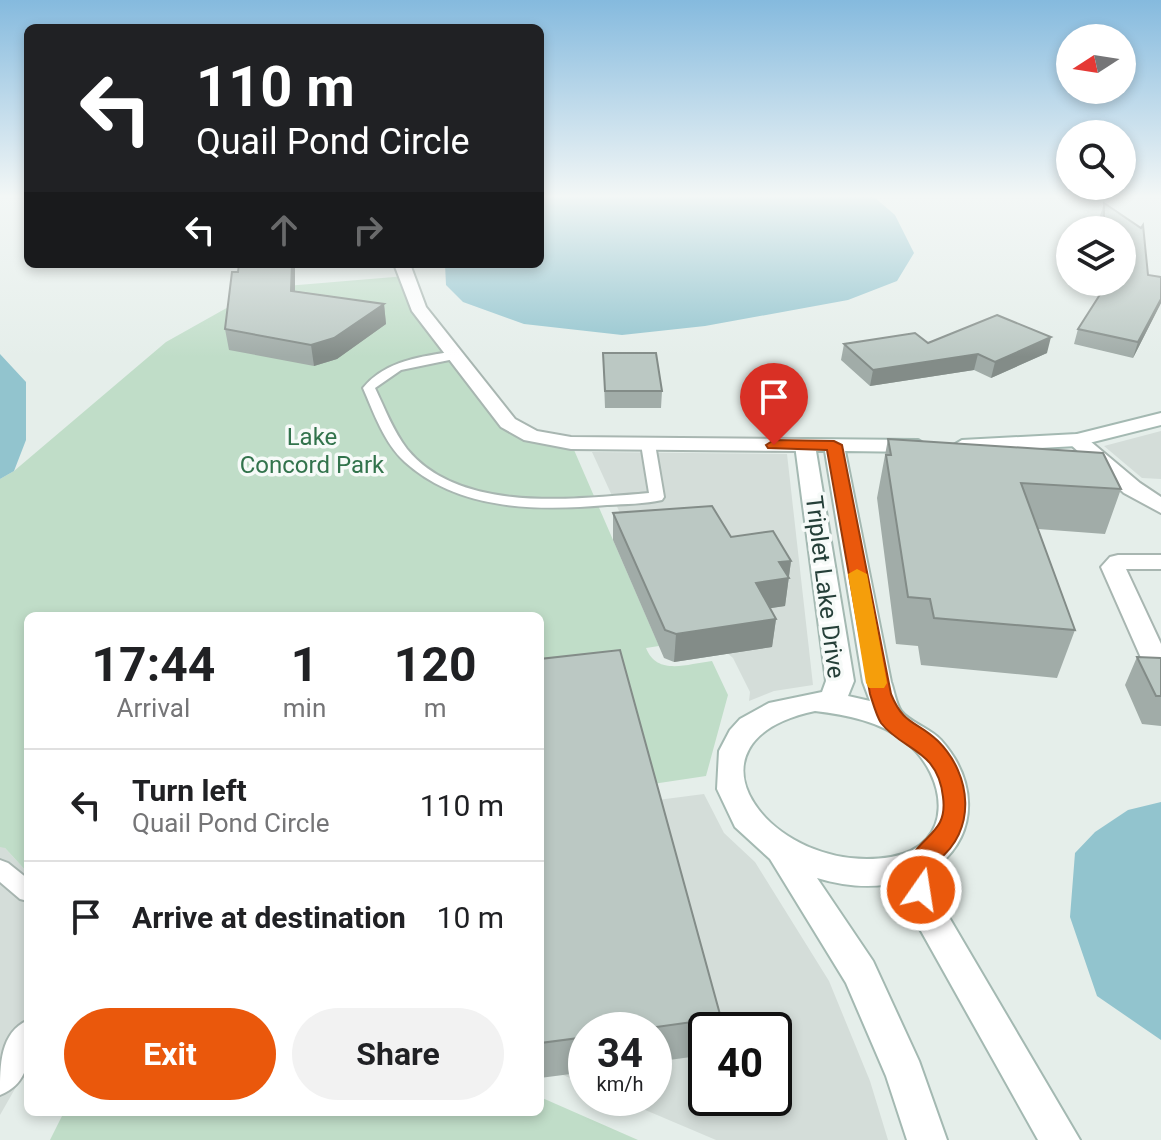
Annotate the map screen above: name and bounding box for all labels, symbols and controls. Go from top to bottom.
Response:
north arrow [1056,24,1136,104]
map controls [1056,24,1136,296]
text: 110 m [196,54,355,120]
icon: left [64,56,168,160]
button: search [1056,120,1136,200]
text: Quail Pond Circle [196,121,470,163]
icon: left [178,208,222,252]
icon: ahead [262,208,306,252]
icon: right [346,208,390,252]
button: layers [1056,216,1136,296]
pin [740,363,808,445]
icon: arrive [752,375,796,419]
park label: Lake Concord Park [240,423,385,479]
street label: Triplet Lake Drive [800,494,850,680]
text: 17:44 [92,636,215,693]
text: 1 [291,636,318,693]
text: 120 [394,636,476,693]
text: Arrival [117,693,190,723]
text: min [283,693,326,723]
text: m [424,693,447,723]
text: Turn left [132,773,247,808]
icon: left [64,783,108,827]
text: 110 m [420,788,504,823]
text: Quail Pond Circle [132,808,330,838]
position arrow [879,848,963,932]
icon: arrive [64,895,108,939]
text: Arrive at destination [132,900,406,935]
text: 10 m [437,900,504,935]
button: Exit [64,1008,276,1100]
button: Share [292,1008,504,1100]
speed limit sign: 40 [688,1012,792,1116]
text: 34 [597,1030,643,1077]
text: km/h [597,1072,643,1096]

